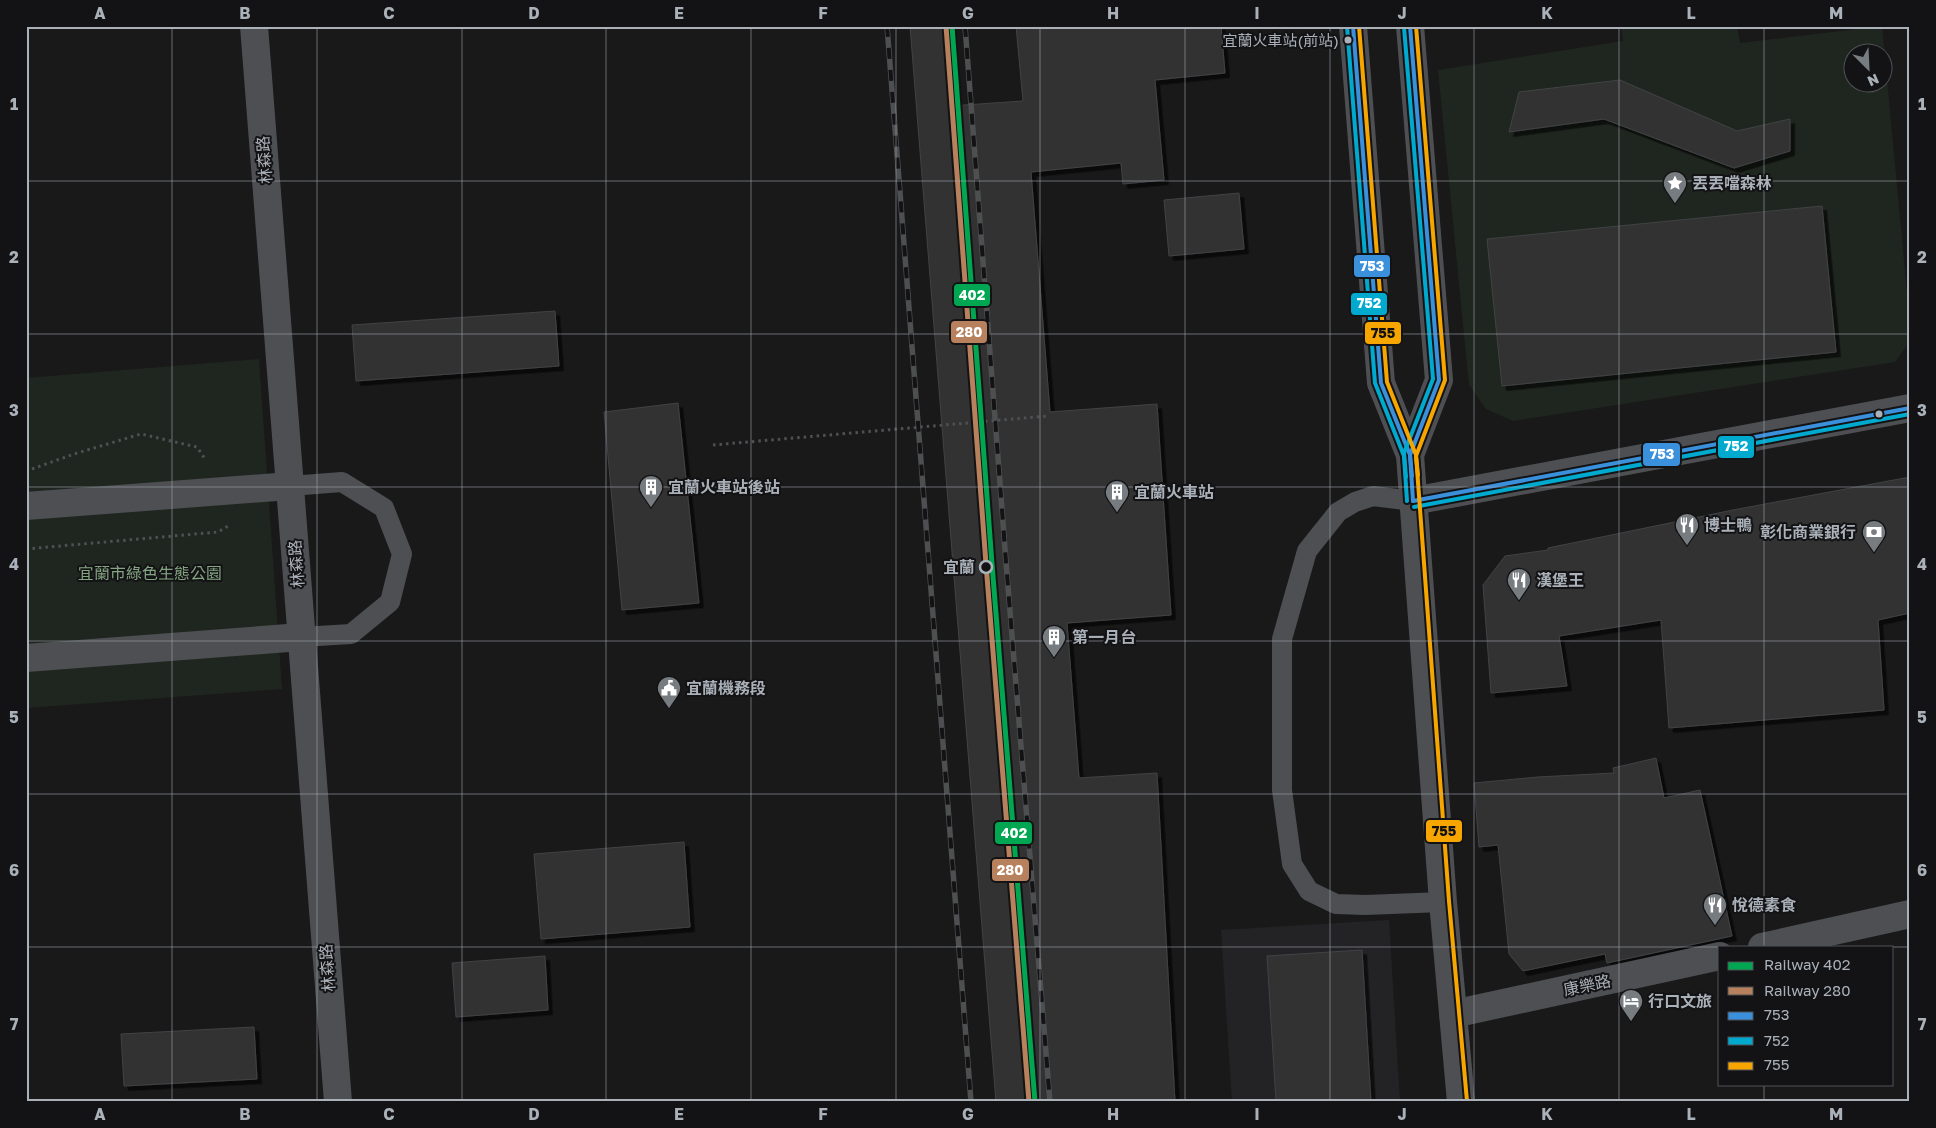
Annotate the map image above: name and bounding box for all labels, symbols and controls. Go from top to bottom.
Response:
text: A [94,3,106,23]
text: B [239,3,251,23]
text: C [383,3,395,23]
text: D [528,3,540,23]
text: E [674,3,684,23]
text: F [818,3,828,23]
text: G [962,3,974,23]
text: H [1107,3,1119,23]
text: I [1254,3,1260,23]
text: J [1397,3,1407,23]
text: K [1541,3,1553,23]
text: L [1686,3,1696,23]
text: M [1829,3,1843,23]
place label: 宜蘭火車站(前站) [1223,31,1339,49]
marker: 宜蘭火車站(前站) [1343,35,1353,45]
north arrow [1844,42,1894,92]
text: N [1865,70,1882,90]
text: 1 [10,94,18,114]
text: 1 [1918,94,1926,114]
street label: 林森路 [252,135,276,185]
place icon: 丟丟噹森林 [1662,170,1688,204]
place label: 丟丟噹森林 [1692,173,1772,193]
text: 2 [9,247,19,267]
text: 2 [1917,247,1927,267]
line badge: 753 [1353,254,1391,278]
text: 753 [1360,257,1384,274]
line badge: 402 [953,283,991,307]
text: 402 [959,286,986,303]
line badge: 752 [1350,292,1388,316]
text: 752 [1357,294,1382,311]
line badge: 280 [950,320,988,344]
line badge: 755 [1364,321,1402,345]
text: 280 [956,323,982,340]
text: 755 [1371,324,1396,341]
text: 3 [9,400,19,420]
text: 3 [1917,400,1927,420]
unlabelled marker [1874,409,1884,419]
line badge: 752 [1717,435,1755,459]
text: 752 [1724,437,1749,454]
line badge: 753 [1642,442,1681,467]
text: 753 [1650,445,1674,462]
building icon: 宜蘭火車站後站 [638,474,664,508]
place label: 宜蘭火車站後站 [668,477,780,497]
building icon: 宜蘭火車站 [1104,479,1130,513]
place label: 宜蘭火車站 [1134,482,1214,502]
restaurant icon: 博士鴨 [1674,512,1700,546]
place label: 博士鴨 [1704,515,1752,535]
bank icon: 彰化商業銀行 [1861,519,1887,553]
place label: 彰化商業銀行 [1760,522,1856,542]
street label: 林森路 [284,539,308,589]
text: 4 [9,554,19,574]
text: 4 [1917,554,1927,574]
place label: 宜蘭 [943,557,975,577]
marker: 宜蘭 [979,560,993,574]
park label: 宜蘭市綠色生態公園 [78,563,222,583]
restaurant icon: 漢堡王 [1506,567,1532,601]
place label: 漢堡王 [1536,570,1584,590]
building icon: 第一月台 [1041,624,1067,658]
place label: 第一月台 [1072,627,1136,647]
public building icon: 宜蘭機務段 [656,675,682,709]
place label: 宜蘭機務段 [686,678,766,698]
text: 5 [9,707,19,727]
text: 5 [1917,707,1927,727]
line badge: 755 [1425,819,1463,843]
line badge: 402 [994,821,1033,845]
text: 755 [1432,822,1457,839]
text: 402 [1001,824,1028,841]
line badge: 280 [991,858,1030,882]
text: 6 [9,860,19,880]
text: 6 [1917,860,1927,880]
text: 280 [997,861,1023,878]
restaurant icon: 悅德素食 [1702,892,1728,926]
place label: 悅德素食 [1732,895,1796,915]
street label: 林森路 [315,943,339,993]
legend [1718,946,1894,1086]
text: Railway 402 [1764,955,1851,973]
street label: 康樂路 [1561,970,1613,1000]
text: Railway 280 [1764,981,1851,999]
hotel icon: 行口文旅 [1618,988,1644,1022]
place label: 行口文旅 [1648,991,1712,1011]
text: 753 [1764,1005,1789,1023]
text: 7 [10,1014,19,1034]
text: 7 [1918,1014,1927,1034]
text: 752 [1764,1031,1789,1049]
text: 755 [1764,1055,1789,1073]
text: A [94,1104,106,1124]
text: B [239,1104,251,1124]
text: C [383,1104,395,1124]
text: D [528,1104,540,1124]
text: E [674,1104,684,1124]
text: F [818,1104,828,1124]
text: G [962,1104,974,1124]
text: H [1107,1104,1119,1124]
text: I [1254,1104,1260,1124]
text: J [1397,1104,1407,1124]
text: K [1541,1104,1553,1124]
text: L [1686,1104,1696,1124]
text: M [1829,1104,1843,1124]

